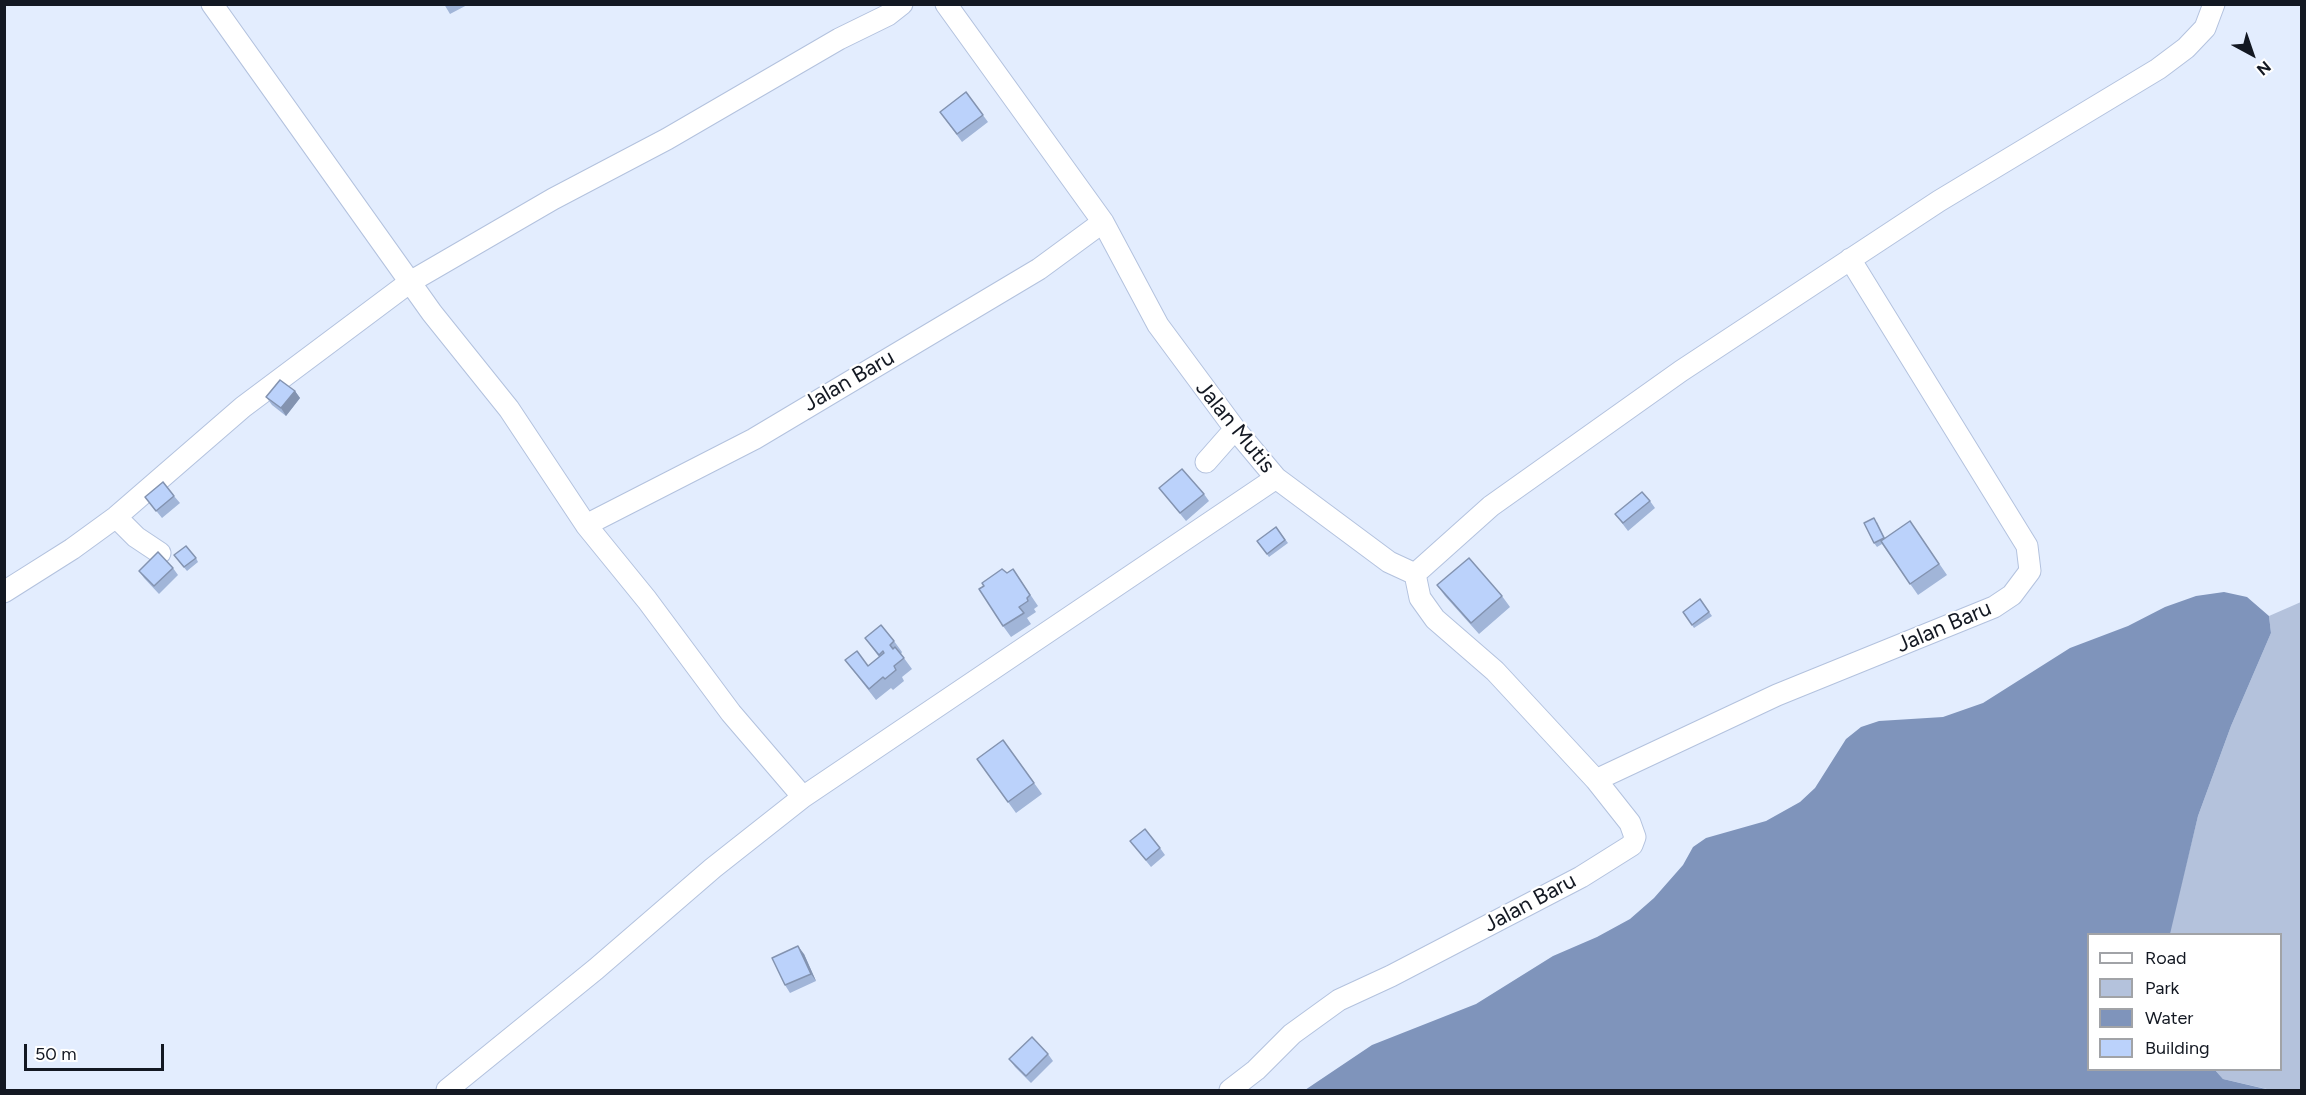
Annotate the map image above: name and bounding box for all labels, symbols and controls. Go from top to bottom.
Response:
north arrow [2222,24,2282,84]
text: N [2253,57,2275,79]
street label: Jalan Baru [799,344,899,418]
street label: Jalan Mutis [1190,376,1280,478]
street label: Jalan Baru [1892,595,1996,659]
street label: Jalan Baru [1479,868,1581,938]
legend [2087,933,2282,1071]
text: Road [2145,947,2186,969]
text: Park [2145,977,2179,999]
text: Water [2145,1007,2193,1029]
scale bar [27,1032,166,1070]
text: Building [2145,1037,2210,1059]
text: 50 m [35,1043,77,1065]

